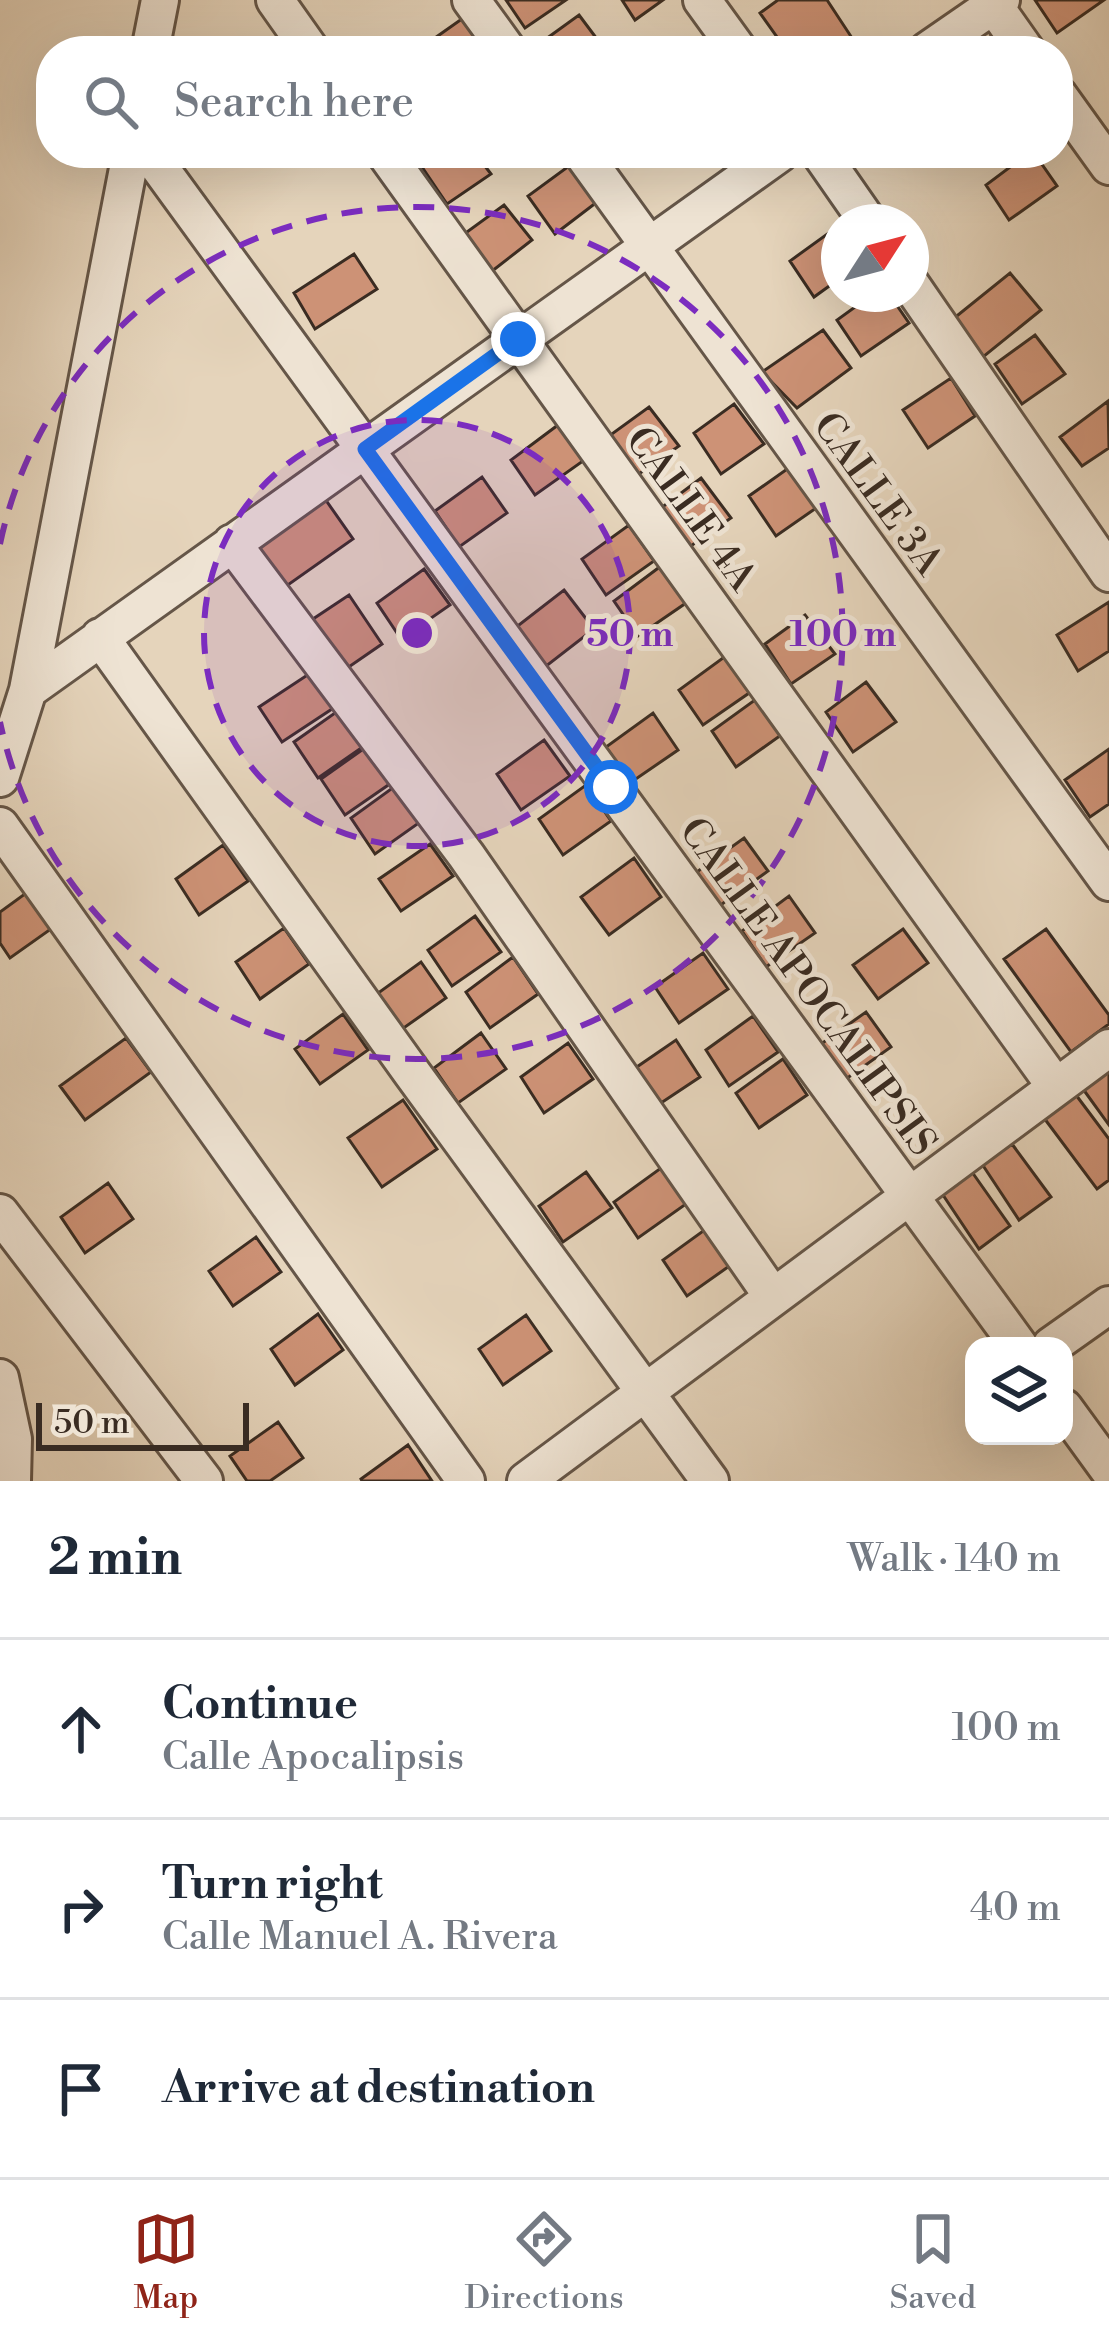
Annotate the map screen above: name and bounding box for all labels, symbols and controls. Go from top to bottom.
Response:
search box [36,36,1073,168]
icon: search [78,69,144,135]
text: Search here [174,74,414,131]
north arrow [821,204,929,312]
route end [491,312,545,366]
street label: CALLE 3A [801,403,953,587]
street label: CALLE 4A [614,418,767,602]
centre of rings [396,612,438,654]
text: 50 m [586,613,674,658]
text: 100 m [790,613,897,658]
route start [584,760,638,814]
street label: CALLE APOCALIPSIS [668,809,946,1166]
map controls [965,1337,1073,1445]
button: layers [965,1337,1073,1445]
scale bar [36,1397,249,1450]
text: 50 m [54,1403,130,1444]
text: 2 min [48,1527,182,1591]
text: Walk · 140 m [847,1535,1061,1584]
text: Continue [162,1676,358,1733]
icon: ahead [48,1696,114,1762]
text: 100 m [952,1704,1061,1753]
text: Calle Apocalipsis [162,1733,464,1782]
text: Turn right [162,1856,383,1913]
icon: right [48,1876,114,1942]
text: 40 m [970,1884,1061,1933]
text: Calle Manuel A. Rivera [162,1913,558,1962]
icon: arrive [48,2056,114,2122]
text: Arrive at destination [162,2060,595,2117]
tab: Map [133,2206,199,2319]
tab: Directions [465,2206,624,2319]
tab: Saved [889,2206,976,2319]

